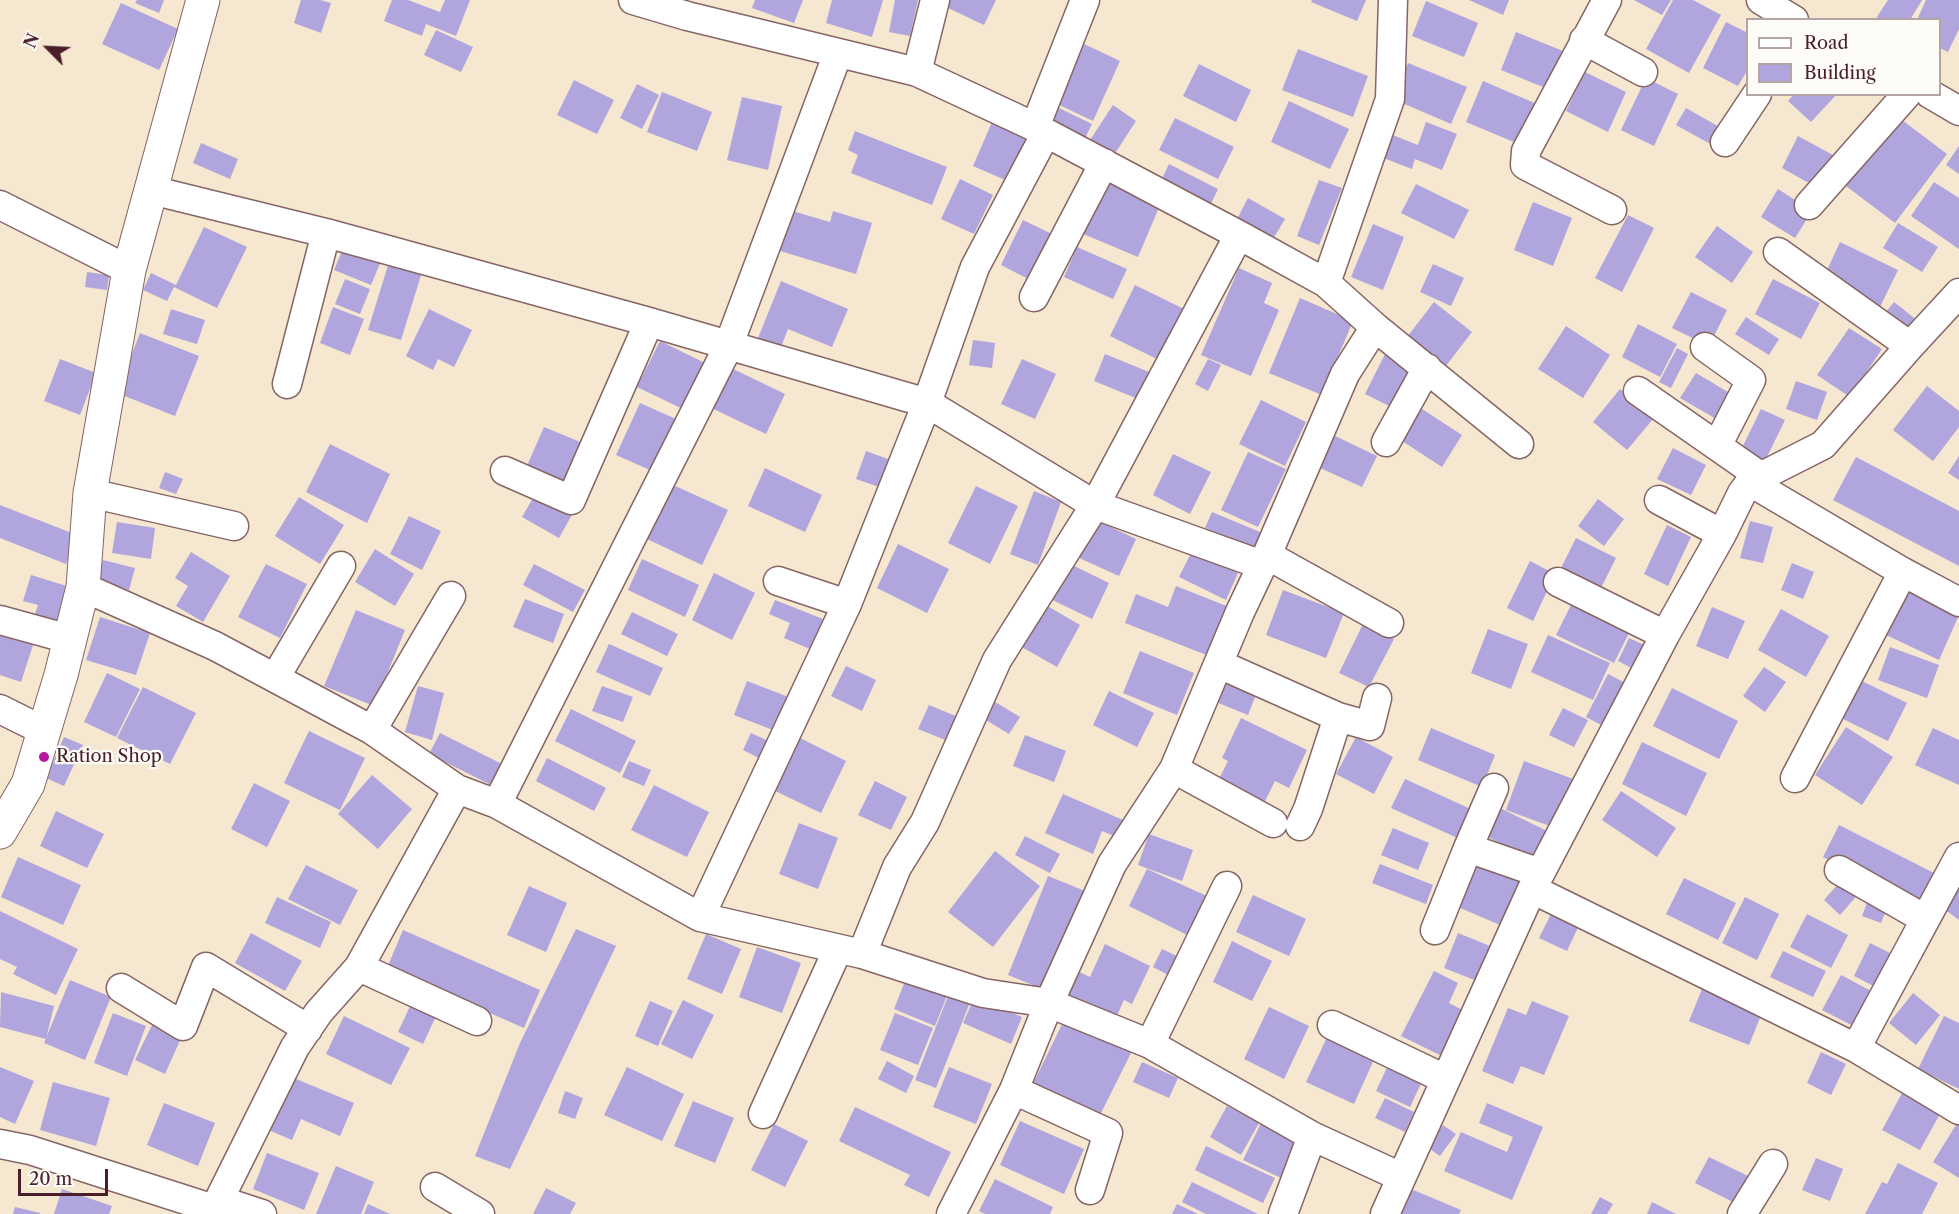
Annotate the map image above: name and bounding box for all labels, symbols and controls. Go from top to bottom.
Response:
north arrow [18,18,78,78]
legend [1746,18,1941,96]
text: N [20,30,44,51]
text: Road [1804,32,1849,54]
text: Building [1804,62,1876,84]
place label: Ration Shop [56,746,162,768]
marker: Ration Shop [37,750,51,764]
scale bar [21,1157,111,1195]
text: 20 m [29,1168,72,1190]

